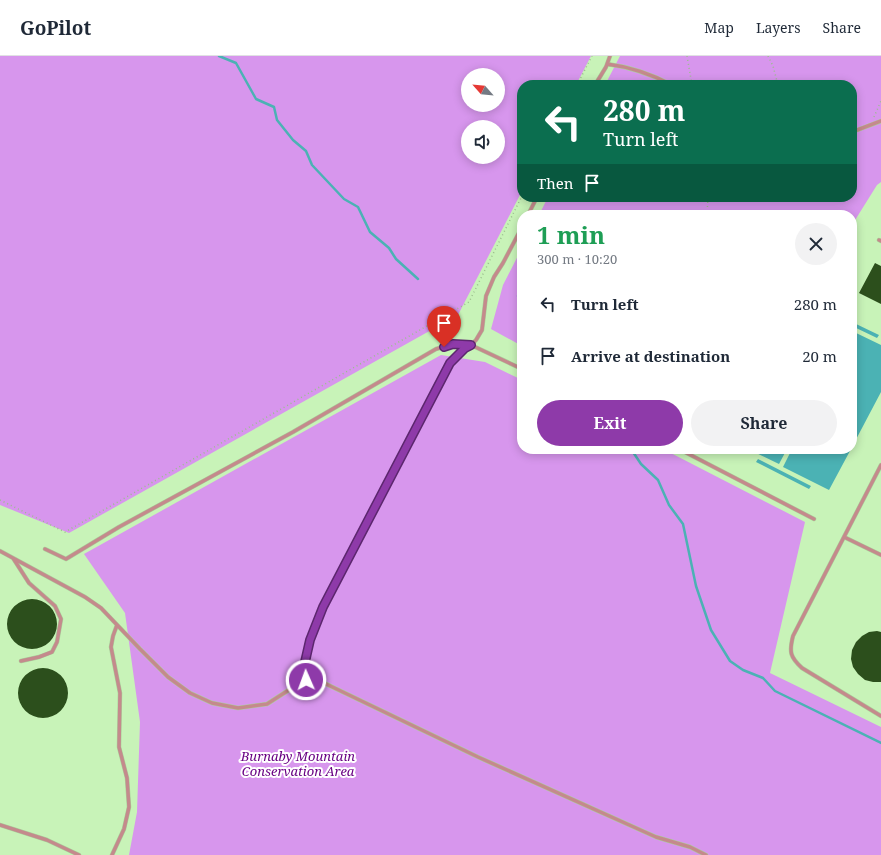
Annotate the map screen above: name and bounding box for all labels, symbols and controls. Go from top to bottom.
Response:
text: GoPilot [20,15,91,41]
text: Map [704,18,734,37]
text: Layers [756,18,801,37]
text: Share [823,18,861,37]
north arrow [461,68,505,112]
map controls [461,68,505,164]
text: 280 m [603,91,685,129]
icon: left [537,96,589,148]
button: sound [461,120,505,164]
text: Turn left [603,127,678,151]
icon: arrive [581,172,603,194]
text: Then [537,173,573,193]
text: 1 min [537,218,605,251]
button: close [795,223,837,265]
text: 300 m · 10:20 [537,250,617,268]
icon: left [537,293,559,315]
text: Turn left [571,294,639,314]
text: 280 m [794,294,837,314]
pin [427,306,461,347]
icon: arrive [433,312,455,334]
icon: arrive [537,345,559,367]
text: Arrive at destination [571,346,730,366]
text: 20 m [802,346,837,366]
button: Exit [537,400,683,446]
button: Share [691,400,837,446]
position arrow [285,659,327,701]
park label: Burnaby Mountain Conservation Area [240,747,355,780]

